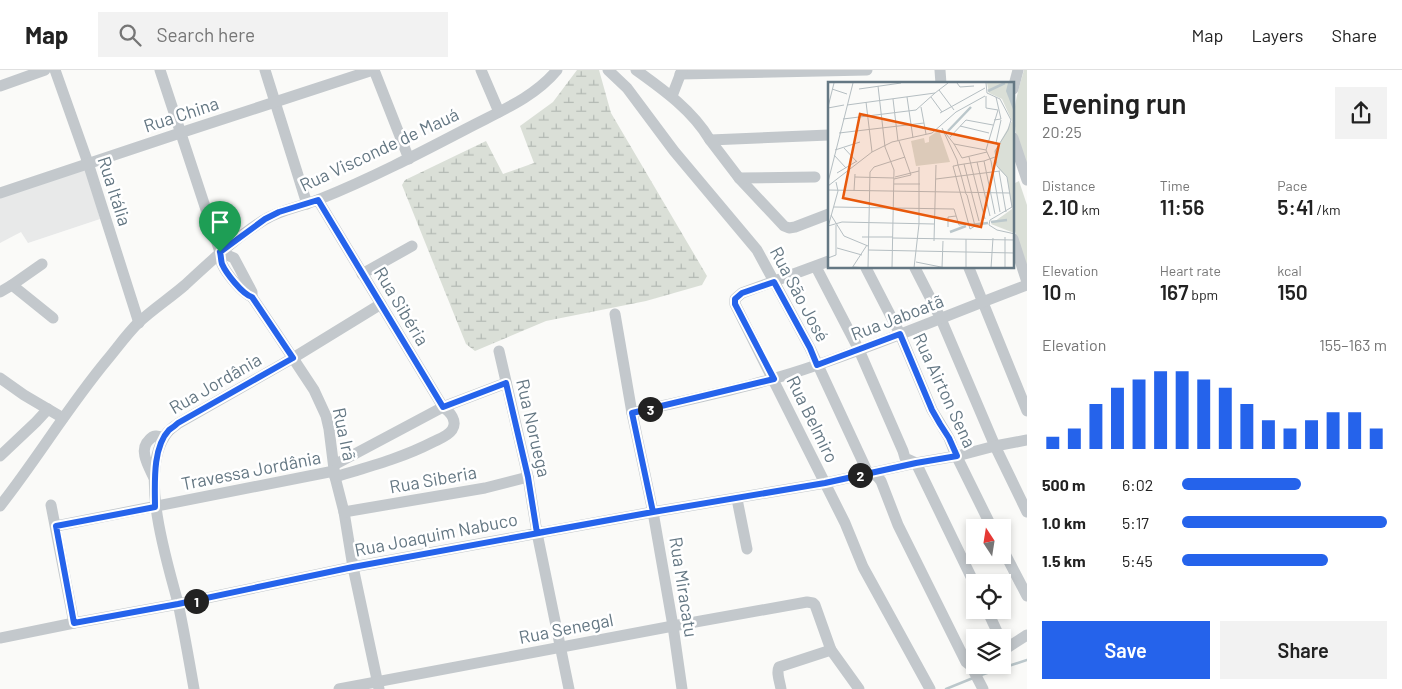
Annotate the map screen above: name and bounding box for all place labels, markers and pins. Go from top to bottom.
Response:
pin [199,201,241,252]
pin: 3 [638,396,662,422]
pin: 2 [848,462,872,488]
pin: 1 [184,588,208,614]

